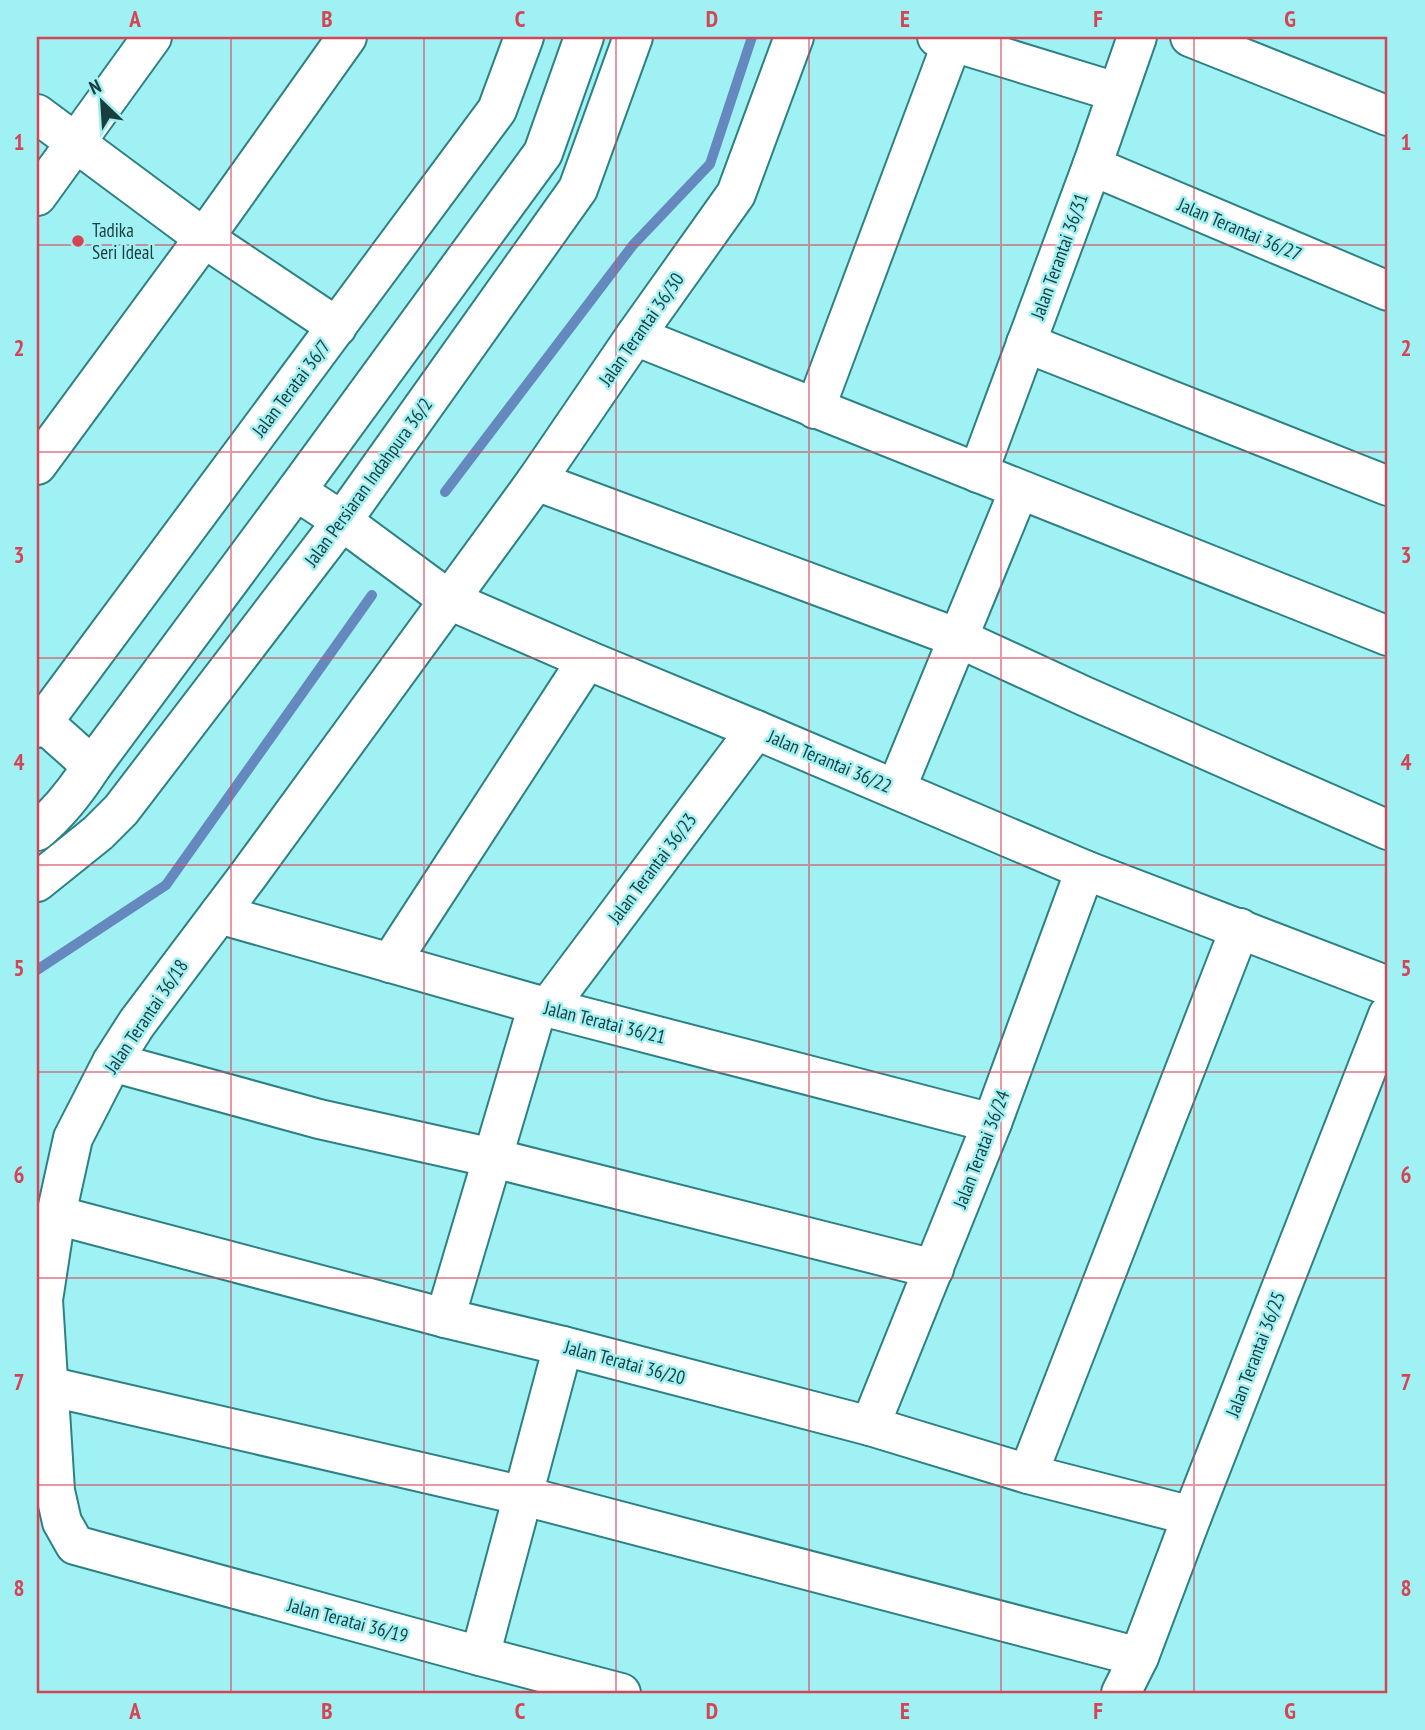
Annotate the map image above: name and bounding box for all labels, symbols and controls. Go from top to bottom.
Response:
text: A [128,4,141,33]
text: B [321,4,333,33]
text: C [515,4,526,33]
text: D [706,4,718,33]
text: E [900,4,910,33]
text: F [1093,4,1103,33]
text: G [1284,4,1296,33]
north arrow [66,66,136,136]
text: N [85,74,105,100]
text: 1 [14,127,25,156]
text: 1 [1401,127,1412,156]
street label: Jalan Terantai 36/31 [1025,190,1093,323]
street label: Jalan Terantai 36/27 [1173,192,1306,266]
place label: Tadika Seri Ideal [92,218,154,264]
marker: Tadika Seri Ideal [70,233,86,249]
street label: Jalan Terantai 36/30 [593,268,689,391]
text: 2 [14,333,25,362]
text: 2 [1401,333,1412,362]
street label: Jalan Teratai 36/7 [246,335,335,442]
street label: Jalan Persiaran Indahpura 36/2 [298,393,437,572]
text: 3 [14,540,25,569]
text: 3 [1401,540,1412,569]
street label: Jalan Terantai 36/22 [763,724,896,798]
text: 4 [14,747,25,776]
text: 4 [1401,747,1412,776]
street label: Jalan Terantai 36/23 [602,808,701,929]
text: 5 [14,953,25,982]
text: 5 [1401,953,1412,982]
street label: Jalan Terantai 36/18 [98,954,193,1078]
street label: Jalan Teratai 36/21 [541,995,668,1049]
street label: Jalan Teratai 36/24 [947,1086,1015,1212]
text: 6 [14,1160,25,1189]
text: 6 [1401,1160,1412,1189]
street label: Jalan Terantai 36/25 [1220,1288,1290,1421]
street label: Jalan Teratai 36/20 [561,1334,688,1390]
text: 7 [14,1367,25,1396]
text: 7 [1401,1367,1412,1396]
text: 8 [14,1573,25,1602]
text: 8 [1401,1573,1412,1602]
street label: Jalan Teratai 36/19 [284,1592,411,1648]
text: A [128,1696,141,1725]
text: B [321,1696,333,1725]
text: C [515,1696,526,1725]
text: D [706,1696,718,1725]
text: E [900,1696,910,1725]
text: F [1093,1696,1103,1725]
text: G [1284,1696,1296,1725]

